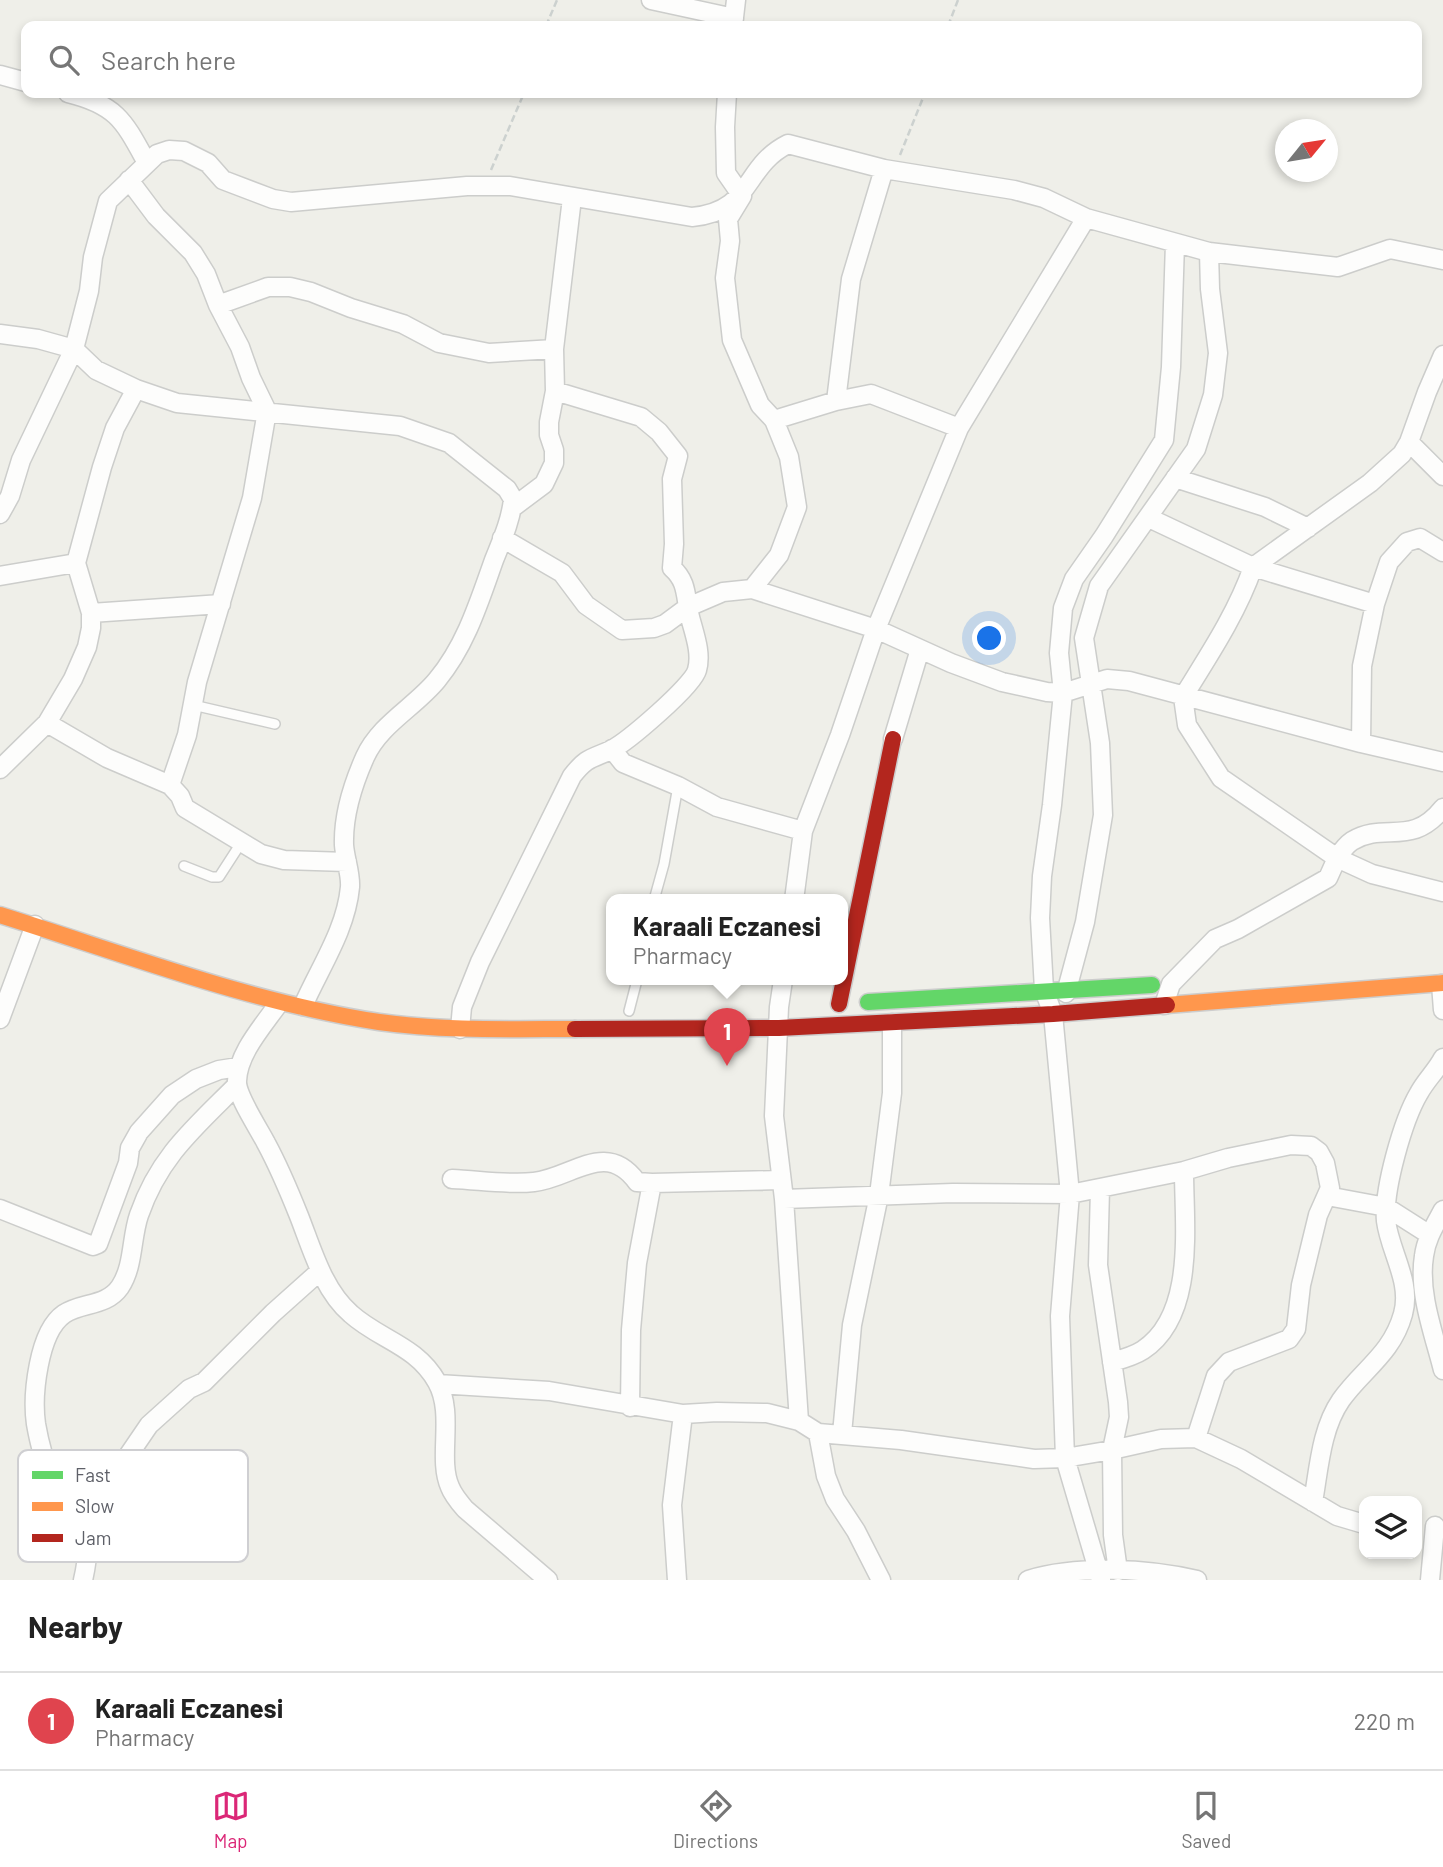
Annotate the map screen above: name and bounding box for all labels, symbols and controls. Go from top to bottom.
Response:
search box [21,21,1422,98]
icon: search [45,41,83,79]
text: Search here [101,44,236,75]
north arrow [1275,119,1338,182]
your location [972,621,1006,655]
popup [606,894,848,985]
text: Karaali Eczanesi [633,910,821,941]
text: Pharmacy [633,941,732,969]
pin: 1 [704,1008,750,1066]
legend [18,1450,248,1562]
text: Fast [75,1463,111,1486]
text: Slow [75,1494,114,1517]
map controls [1359,1496,1422,1559]
button: layers [1359,1496,1422,1559]
text: Jam [75,1526,111,1549]
text: Nearby [28,1608,123,1644]
text: Karaali Eczanesi [95,1692,283,1723]
text: 1 [47,1707,55,1735]
text: 220 m [1354,1707,1415,1735]
text: Pharmacy [95,1723,194,1751]
tab: Map [212,1787,250,1852]
tab: Directions [673,1787,758,1852]
tab: Saved [1181,1787,1231,1852]

